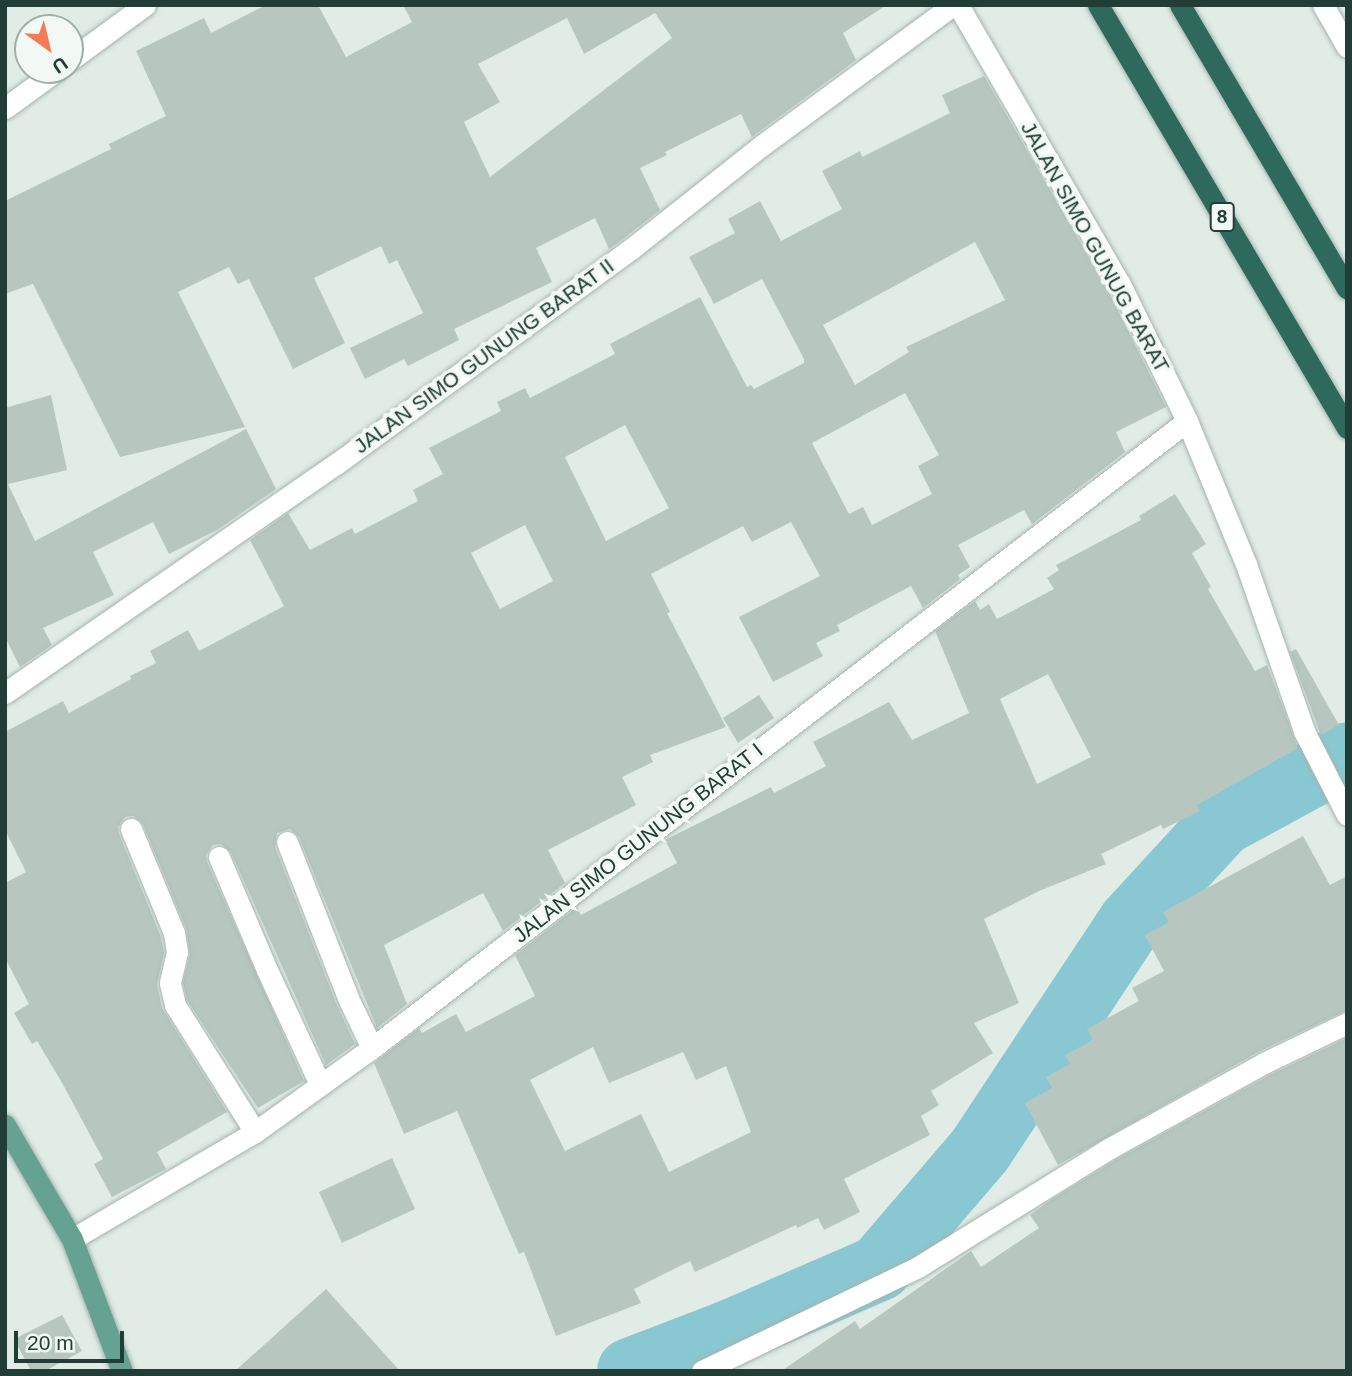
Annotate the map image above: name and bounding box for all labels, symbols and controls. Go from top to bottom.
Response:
north arrow [14,14,84,84]
text: U [48,53,71,78]
street label: JALAN SIMO GUNUG BARAT [1015,117,1175,377]
road number: 8 [1208,202,1236,232]
street label: JALAN SIMO GUNUNG BARAT II [349,253,619,459]
street label: JALAN SIMO GUNUNG BARAT I [508,738,768,948]
scale bar [18,1316,128,1360]
text: 20 m [27,1331,74,1354]

